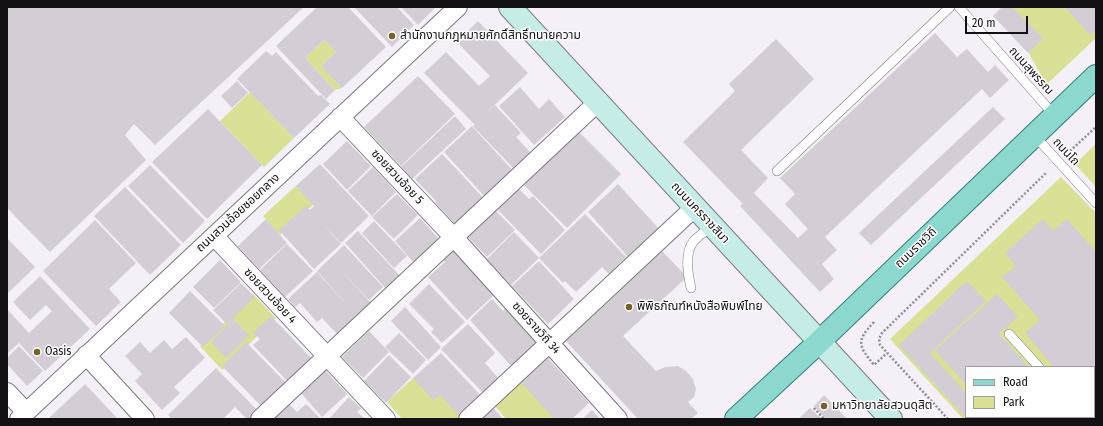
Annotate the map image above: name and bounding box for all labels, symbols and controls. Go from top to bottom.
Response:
scale bar [967,8,1030,34]
text: 20 m [972,16,996,30]
place label: สำนักงานกฎหมายศักดิ์สิทธิ์ทนายความ [400,29,581,43]
marker: สำนักงานกฎหมายศักดิ์สิทธิ์ทนายความ [387,31,397,41]
street label: ถนนสุพรรณ [1006,44,1056,98]
street label: ถนนโถ [1050,135,1082,169]
street label: ซอยสวนอ้อย 5 [368,146,426,208]
street label: ถนนสวนอ้อยซอยกลาง [193,171,283,255]
street label: ถนนนครราชสีมา [668,179,732,247]
street label: ถนนราชวิถี [892,225,940,271]
street label: ซอยสวนอ้อย 4 [241,265,299,327]
street label: ซอยราชวิถี 34 [509,299,563,357]
place label: พิพิธภัณฑ์หนังสือพิมพ์ไทย [637,300,763,314]
marker: พิพิธภัณฑ์หนังสือพิมพ์ไทย [624,302,634,312]
place label: Oasis [45,345,71,359]
marker: Oasis [32,347,42,357]
legend [965,366,1095,418]
text: Road [1003,375,1028,389]
text: Park [1003,395,1024,409]
place label: มหาวิทยาลัยสวนดุสิต [832,399,932,413]
marker: มหาวิทยาลัยสวนดุสิต [819,401,829,411]

